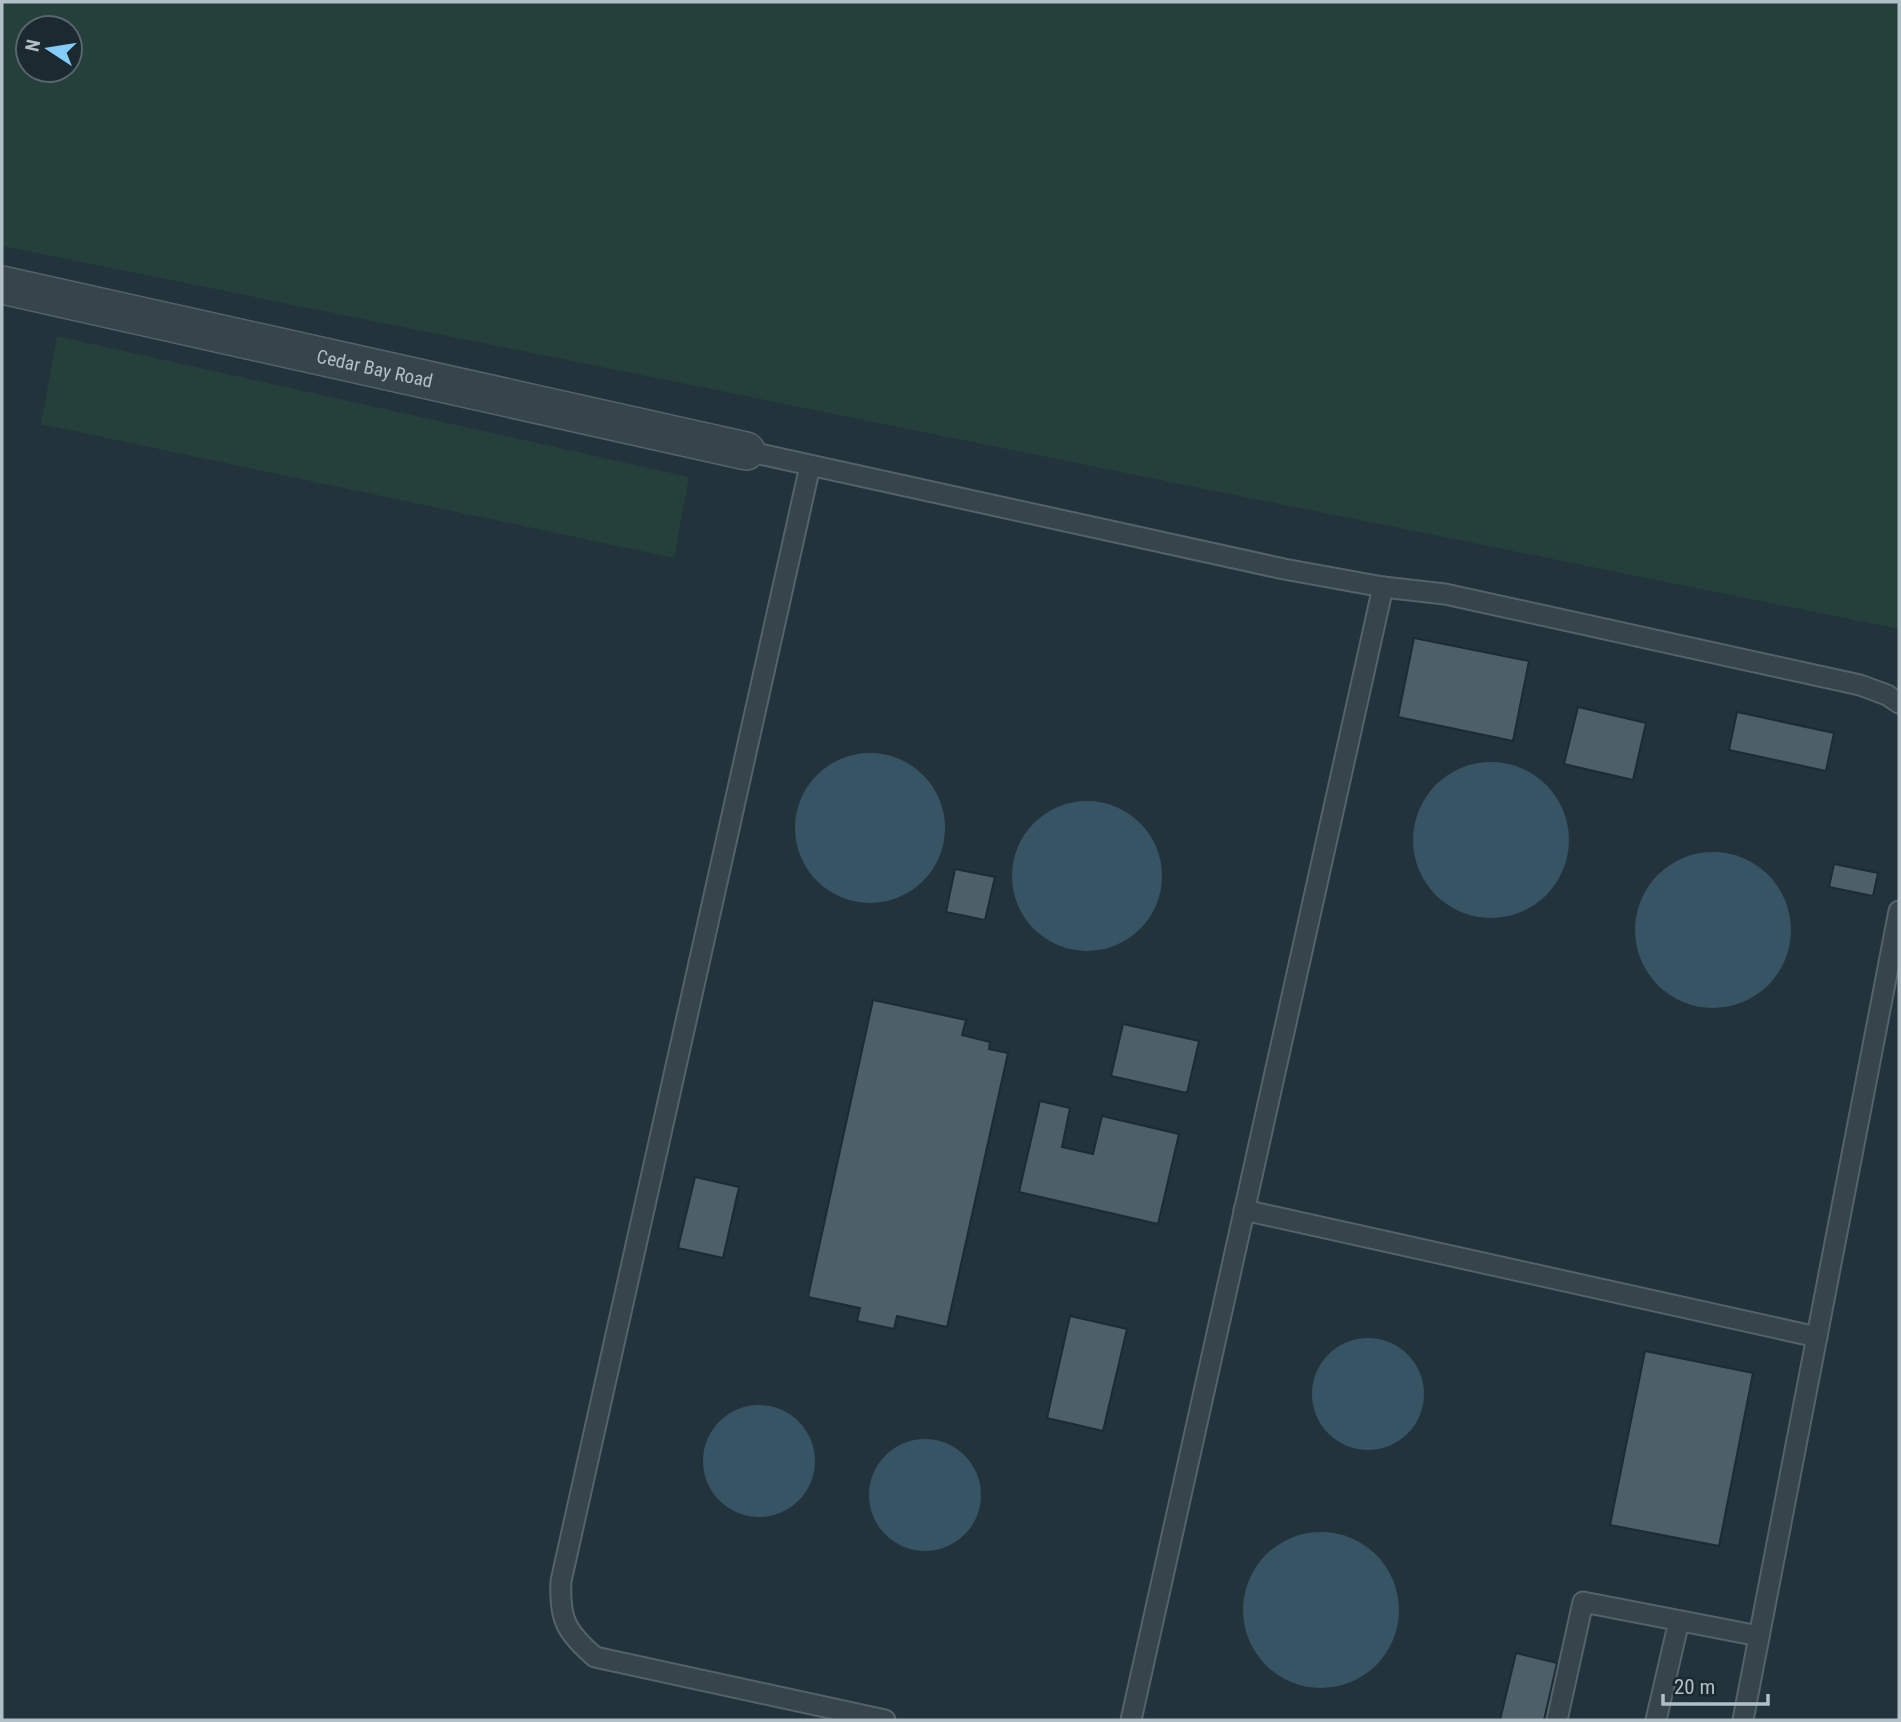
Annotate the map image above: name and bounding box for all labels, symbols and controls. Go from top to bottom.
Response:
north arrow [14,14,84,84]
text: N [20,37,45,54]
street label: Cedar Bay Road [315,344,435,392]
scale bar [1663,1662,1768,1706]
text: 20 m [1674,1675,1715,1699]

